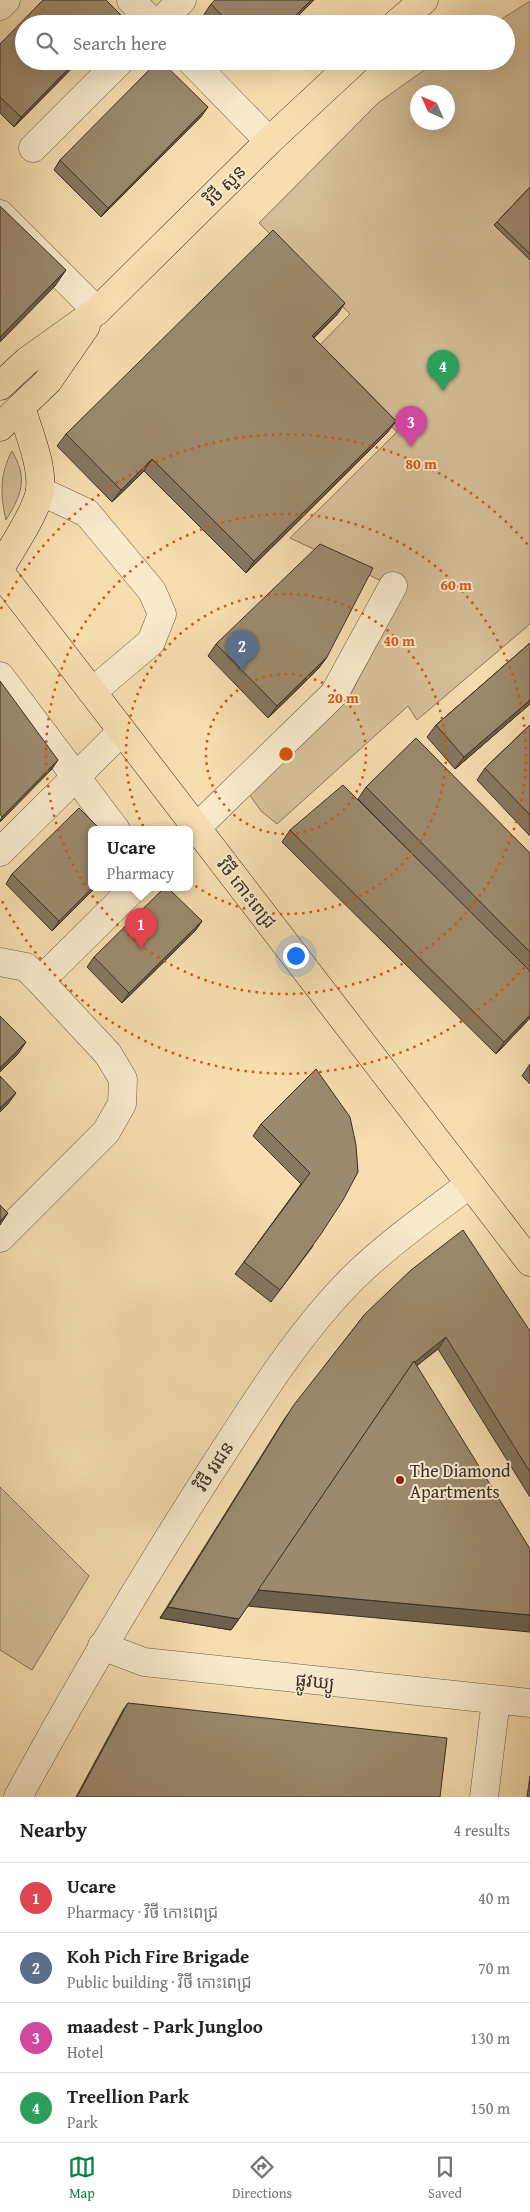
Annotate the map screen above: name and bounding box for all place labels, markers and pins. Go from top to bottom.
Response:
pin: 4 [427,350,459,391]
pin: 3 [395,406,427,447]
pin: 2 [226,630,258,671]
centre of rings [277,745,295,763]
pin: 1 [125,908,157,949]
place label: The Diamond Apartments [410,1457,511,1505]
marker: The Diamond Apartments [394,1474,406,1486]

